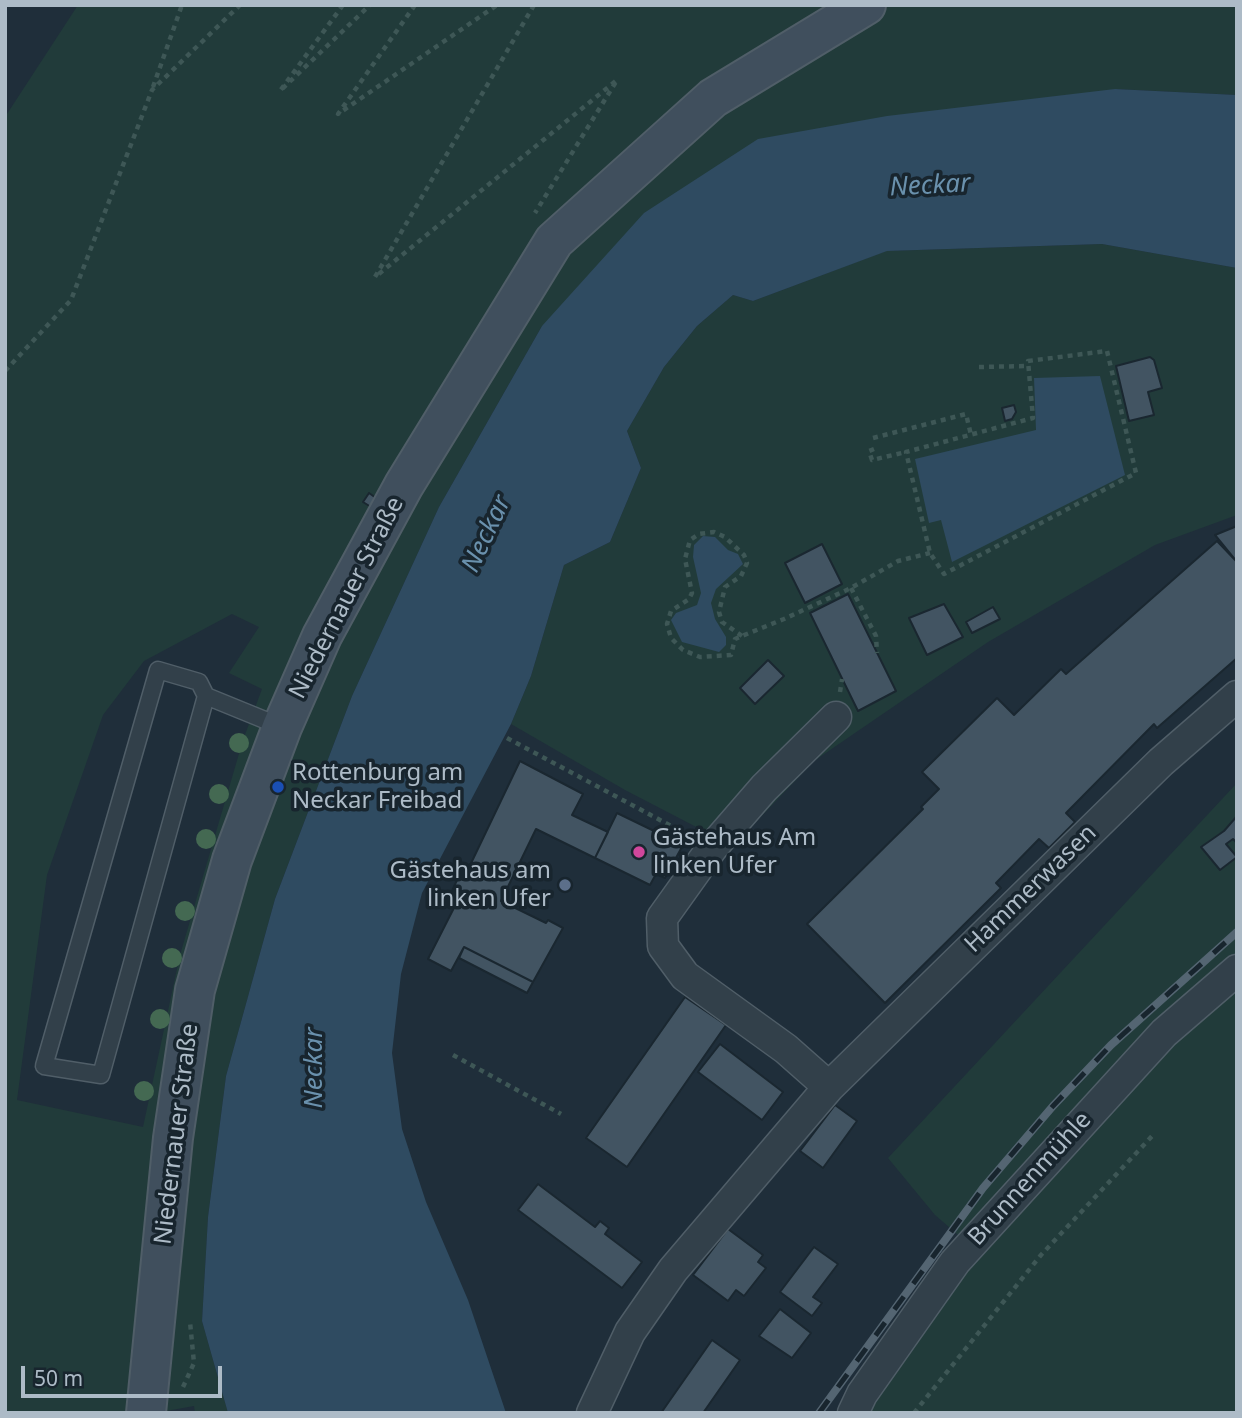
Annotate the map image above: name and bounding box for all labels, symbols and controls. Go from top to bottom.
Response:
water label: Neckar [889,168,971,204]
water label: Neckar [456,491,518,577]
street label: Niedernauer Straße [284,492,410,704]
place label: Rottenburg am Neckar Freibad [292,759,463,815]
marker: Rottenburg am Neckar Freibad [270,779,286,795]
street label: Hammerwasen [959,819,1103,959]
place label: Gästehaus Am linken Ufer [653,824,816,880]
marker: Gästehaus Am linken Ufer [631,844,647,860]
place label: Gästehaus am linken Ufer [390,857,551,913]
marker: Gästehaus am linken Ufer [557,877,573,893]
street label: Niedernauer Straße [149,1022,205,1246]
water label: Neckar [299,1027,331,1109]
street label: Brunnenmühle [962,1106,1098,1252]
scale bar [24,1352,226,1396]
text: 50 m [34,1364,83,1392]

